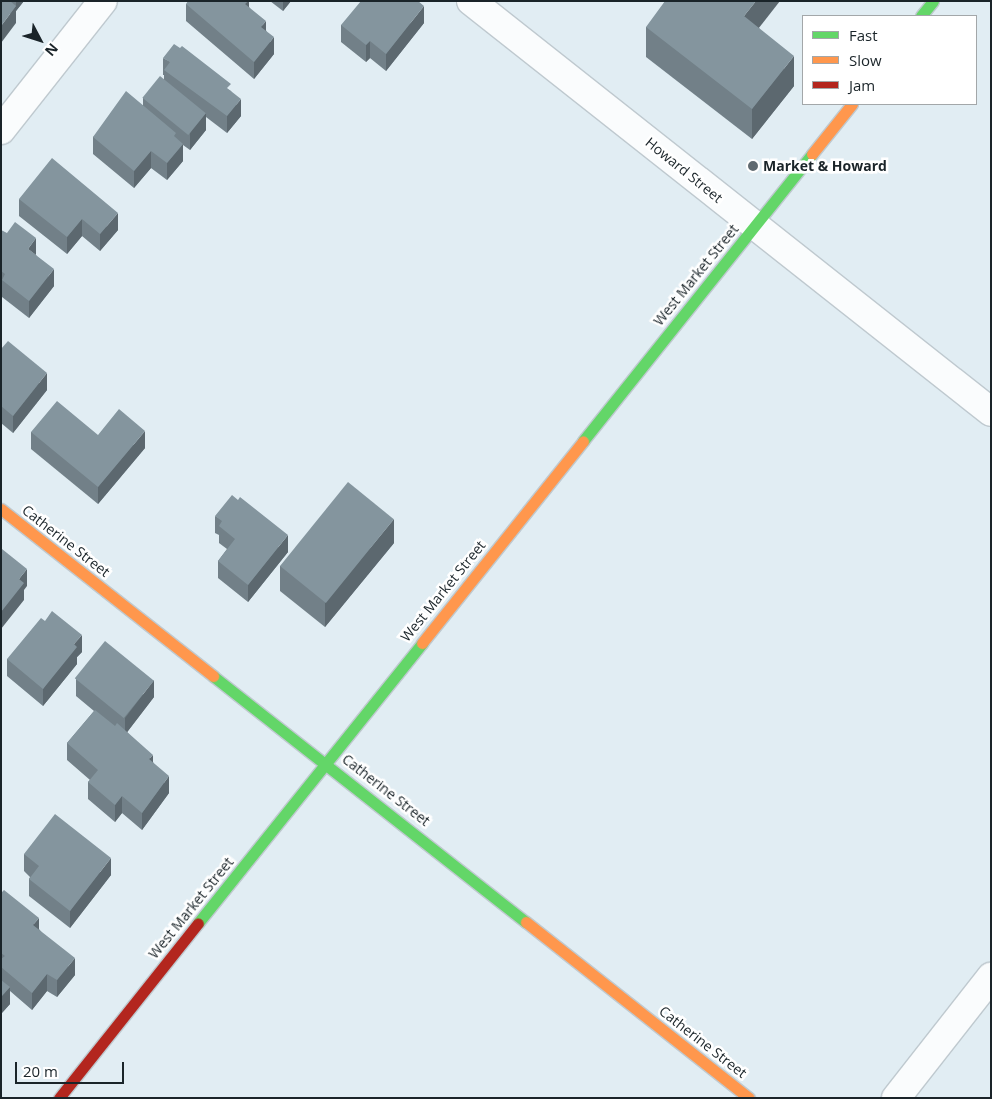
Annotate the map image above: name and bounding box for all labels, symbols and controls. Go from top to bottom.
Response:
north arrow [15,15,65,65]
legend [802,15,977,105]
text: Fast [849,25,878,45]
text: N [41,39,63,60]
text: Slow [849,50,882,70]
text: Jam [849,75,875,95]
street label: Howard Street [642,134,726,206]
place label: Market & Howard [763,158,887,174]
marker: Market & Howard [747,160,759,172]
street label: West Market Street [650,221,742,329]
street label: Catherine Street [19,502,113,580]
street label: West Market Street [397,537,489,645]
street label: Catherine Street [339,751,433,829]
street label: West Market Street [145,854,237,962]
street label: Catherine Street [656,1003,750,1081]
scale bar [18,1052,126,1084]
text: 20 m [23,1061,58,1081]

